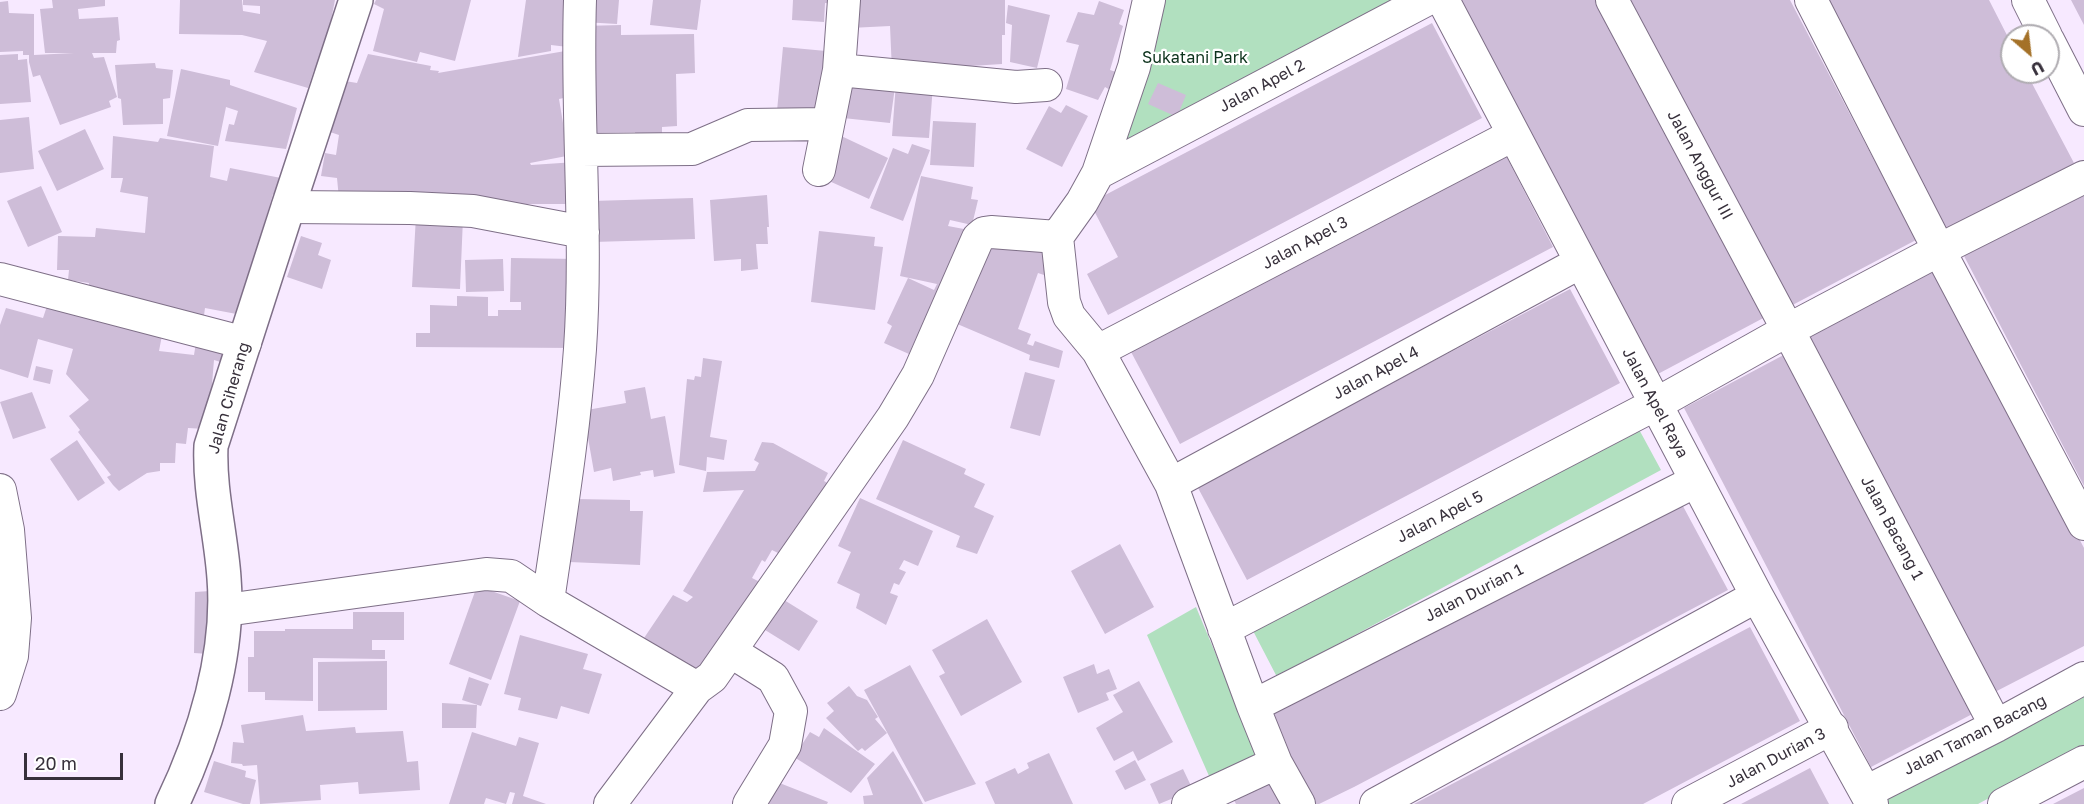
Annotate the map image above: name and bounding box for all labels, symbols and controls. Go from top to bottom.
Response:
north arrow [2000,24,2060,84]
park label: Sukatani Park [1142,48,1248,68]
street label: Jalan Apel 2 [1216,55,1308,117]
text: U [2028,57,2047,80]
street label: Jalan Anggur III [1663,107,1737,223]
street label: Jalan Apel 3 [1259,212,1351,274]
street label: Jalan Ciherang [204,340,254,456]
street label: Jalan Apel 4 [1330,342,1422,404]
street label: Jalan Apel Raya [1618,345,1692,461]
street label: Jalan Bacang 1 [1857,473,1927,583]
street label: Jalan Apel 5 [1394,487,1486,547]
street label: Jalan Durian 1 [1422,560,1526,626]
street label: Jalan Taman Bacang [1900,691,2050,779]
street label: Jalan Durian 3 [1723,724,1829,792]
scale bar [27,741,126,779]
text: 20 m [35,752,77,774]

